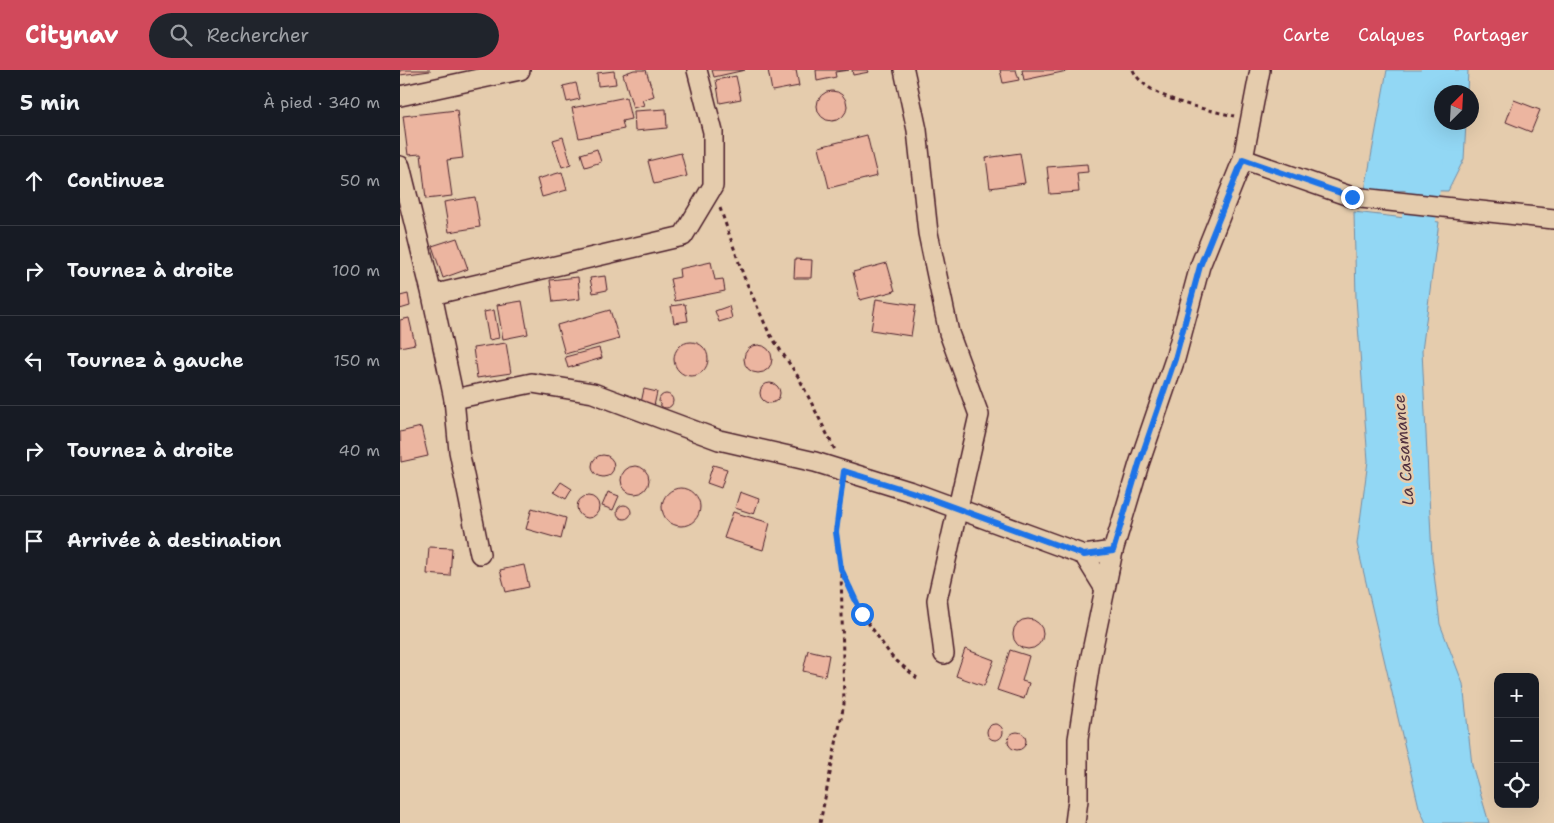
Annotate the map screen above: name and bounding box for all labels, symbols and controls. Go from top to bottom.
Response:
search box [149,13,499,58]
text: Citynav [25,19,119,51]
icon: search [167,21,195,49]
text: Rechercher [207,23,309,48]
text: Carte [1283,23,1330,47]
text: Calques [1358,23,1425,47]
text: Partager [1453,23,1529,47]
north arrow [1434,85,1479,130]
text: 5 min [20,89,80,117]
text: À pied · 340 m [263,92,380,113]
icon: ahead [20,167,48,195]
text: Continuez [67,168,165,193]
text: 50 m [340,170,380,191]
route end [1341,186,1364,209]
icon: right [20,257,48,285]
text: Tournez à droite [67,258,234,283]
text: 100 m [332,260,380,281]
icon: left [20,347,48,375]
text: Tournez à gauche [67,348,244,373]
text: 150 m [333,350,380,371]
water label: La Casamance [1388,393,1419,506]
icon: right [20,437,48,465]
text: Tournez à droite [67,438,234,463]
text: 40 m [338,440,380,461]
icon: arrive [20,527,48,555]
text: Arrivée à destination [67,528,281,553]
route start [851,603,874,626]
map controls [1494,673,1539,808]
button: + [1494,673,1539,718]
button: − [1494,718,1539,763]
button: locate [1494,763,1539,808]

